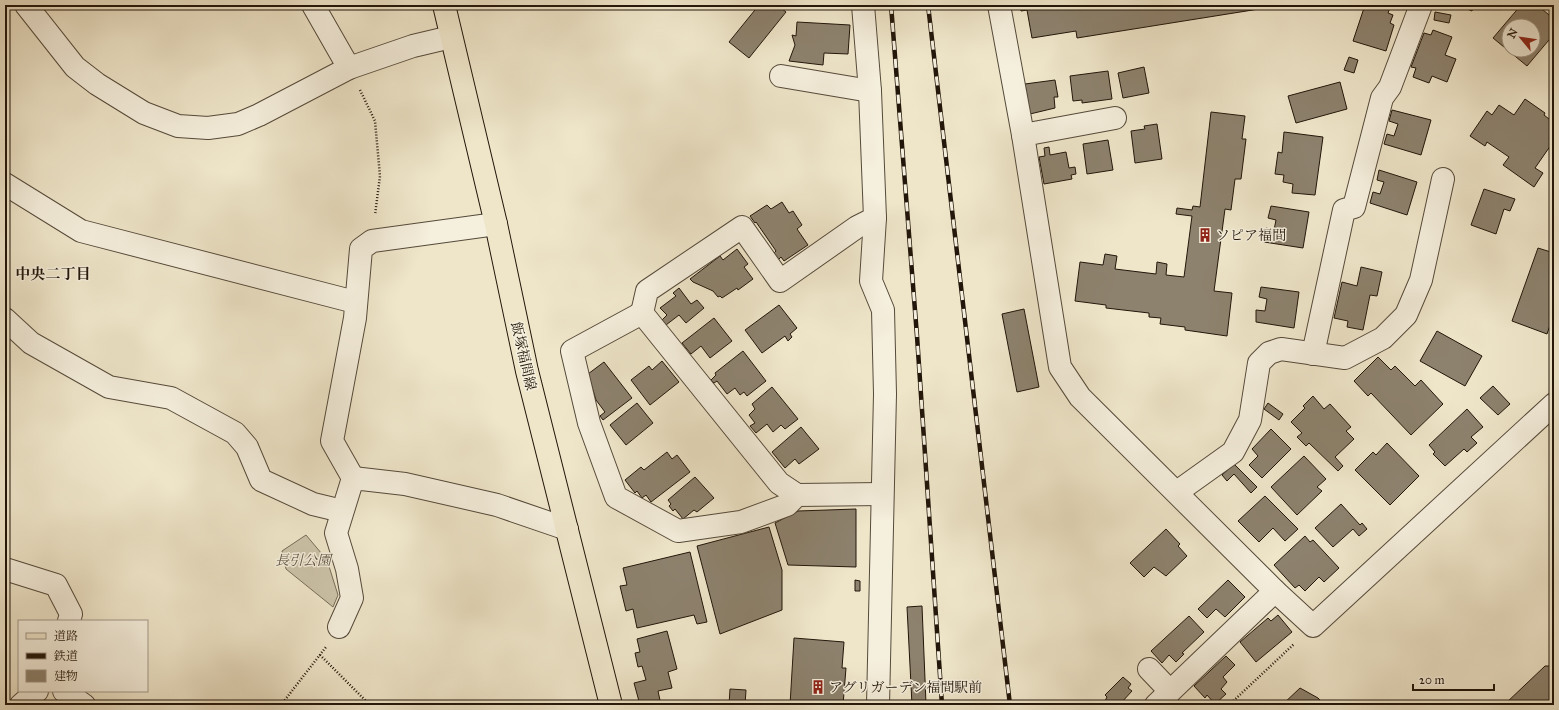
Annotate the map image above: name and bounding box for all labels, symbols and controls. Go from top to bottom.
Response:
north arrow [1501,18,1541,58]
text: N [1505,26,1521,41]
building icon: ソピア福間 [1197,227,1213,243]
place label: ソピア福間 [1216,227,1286,244]
district label: 中央二丁目 [15,265,91,283]
street label: 飯塚福間線 [507,320,540,392]
park label: 長引公園 [275,552,333,569]
legend [18,620,148,692]
text: 道路 [54,629,78,643]
text: 鉄道 [53,649,78,663]
scale bar [1413,666,1494,692]
text: 建物 [54,669,78,683]
text: 20 m [1419,673,1445,687]
building icon: アグリガーデン福間駅前 [810,679,826,695]
place label: アグリガーデン福間駅前 [829,679,982,696]

